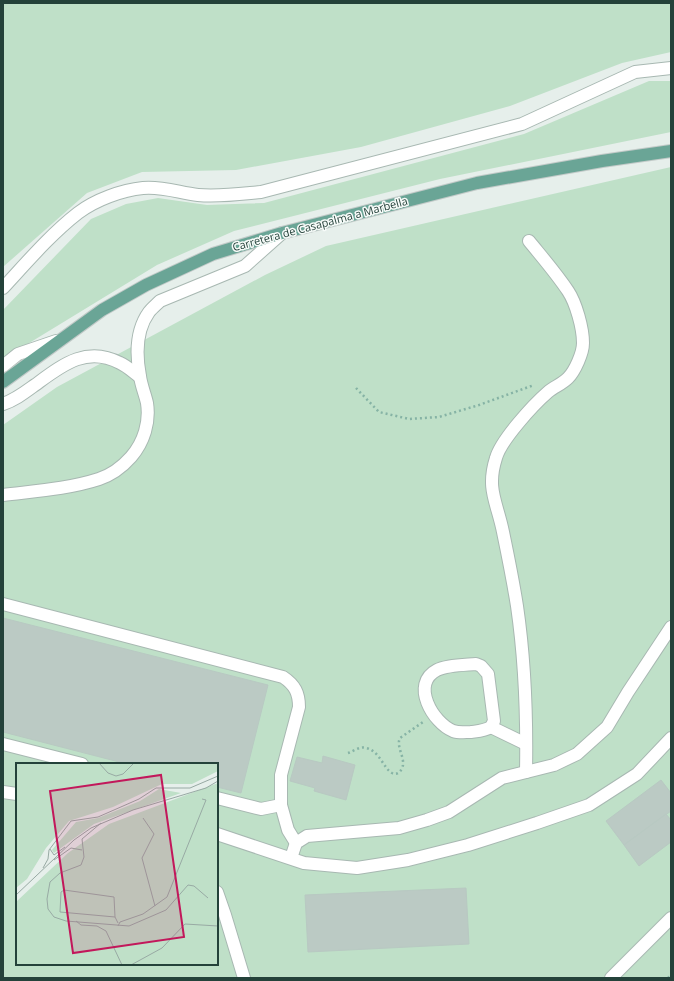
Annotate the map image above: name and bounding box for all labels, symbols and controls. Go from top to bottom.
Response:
street label: Carretera de Casapalma a Marbella [231,193,409,254]
inset map [16,763,218,965]

